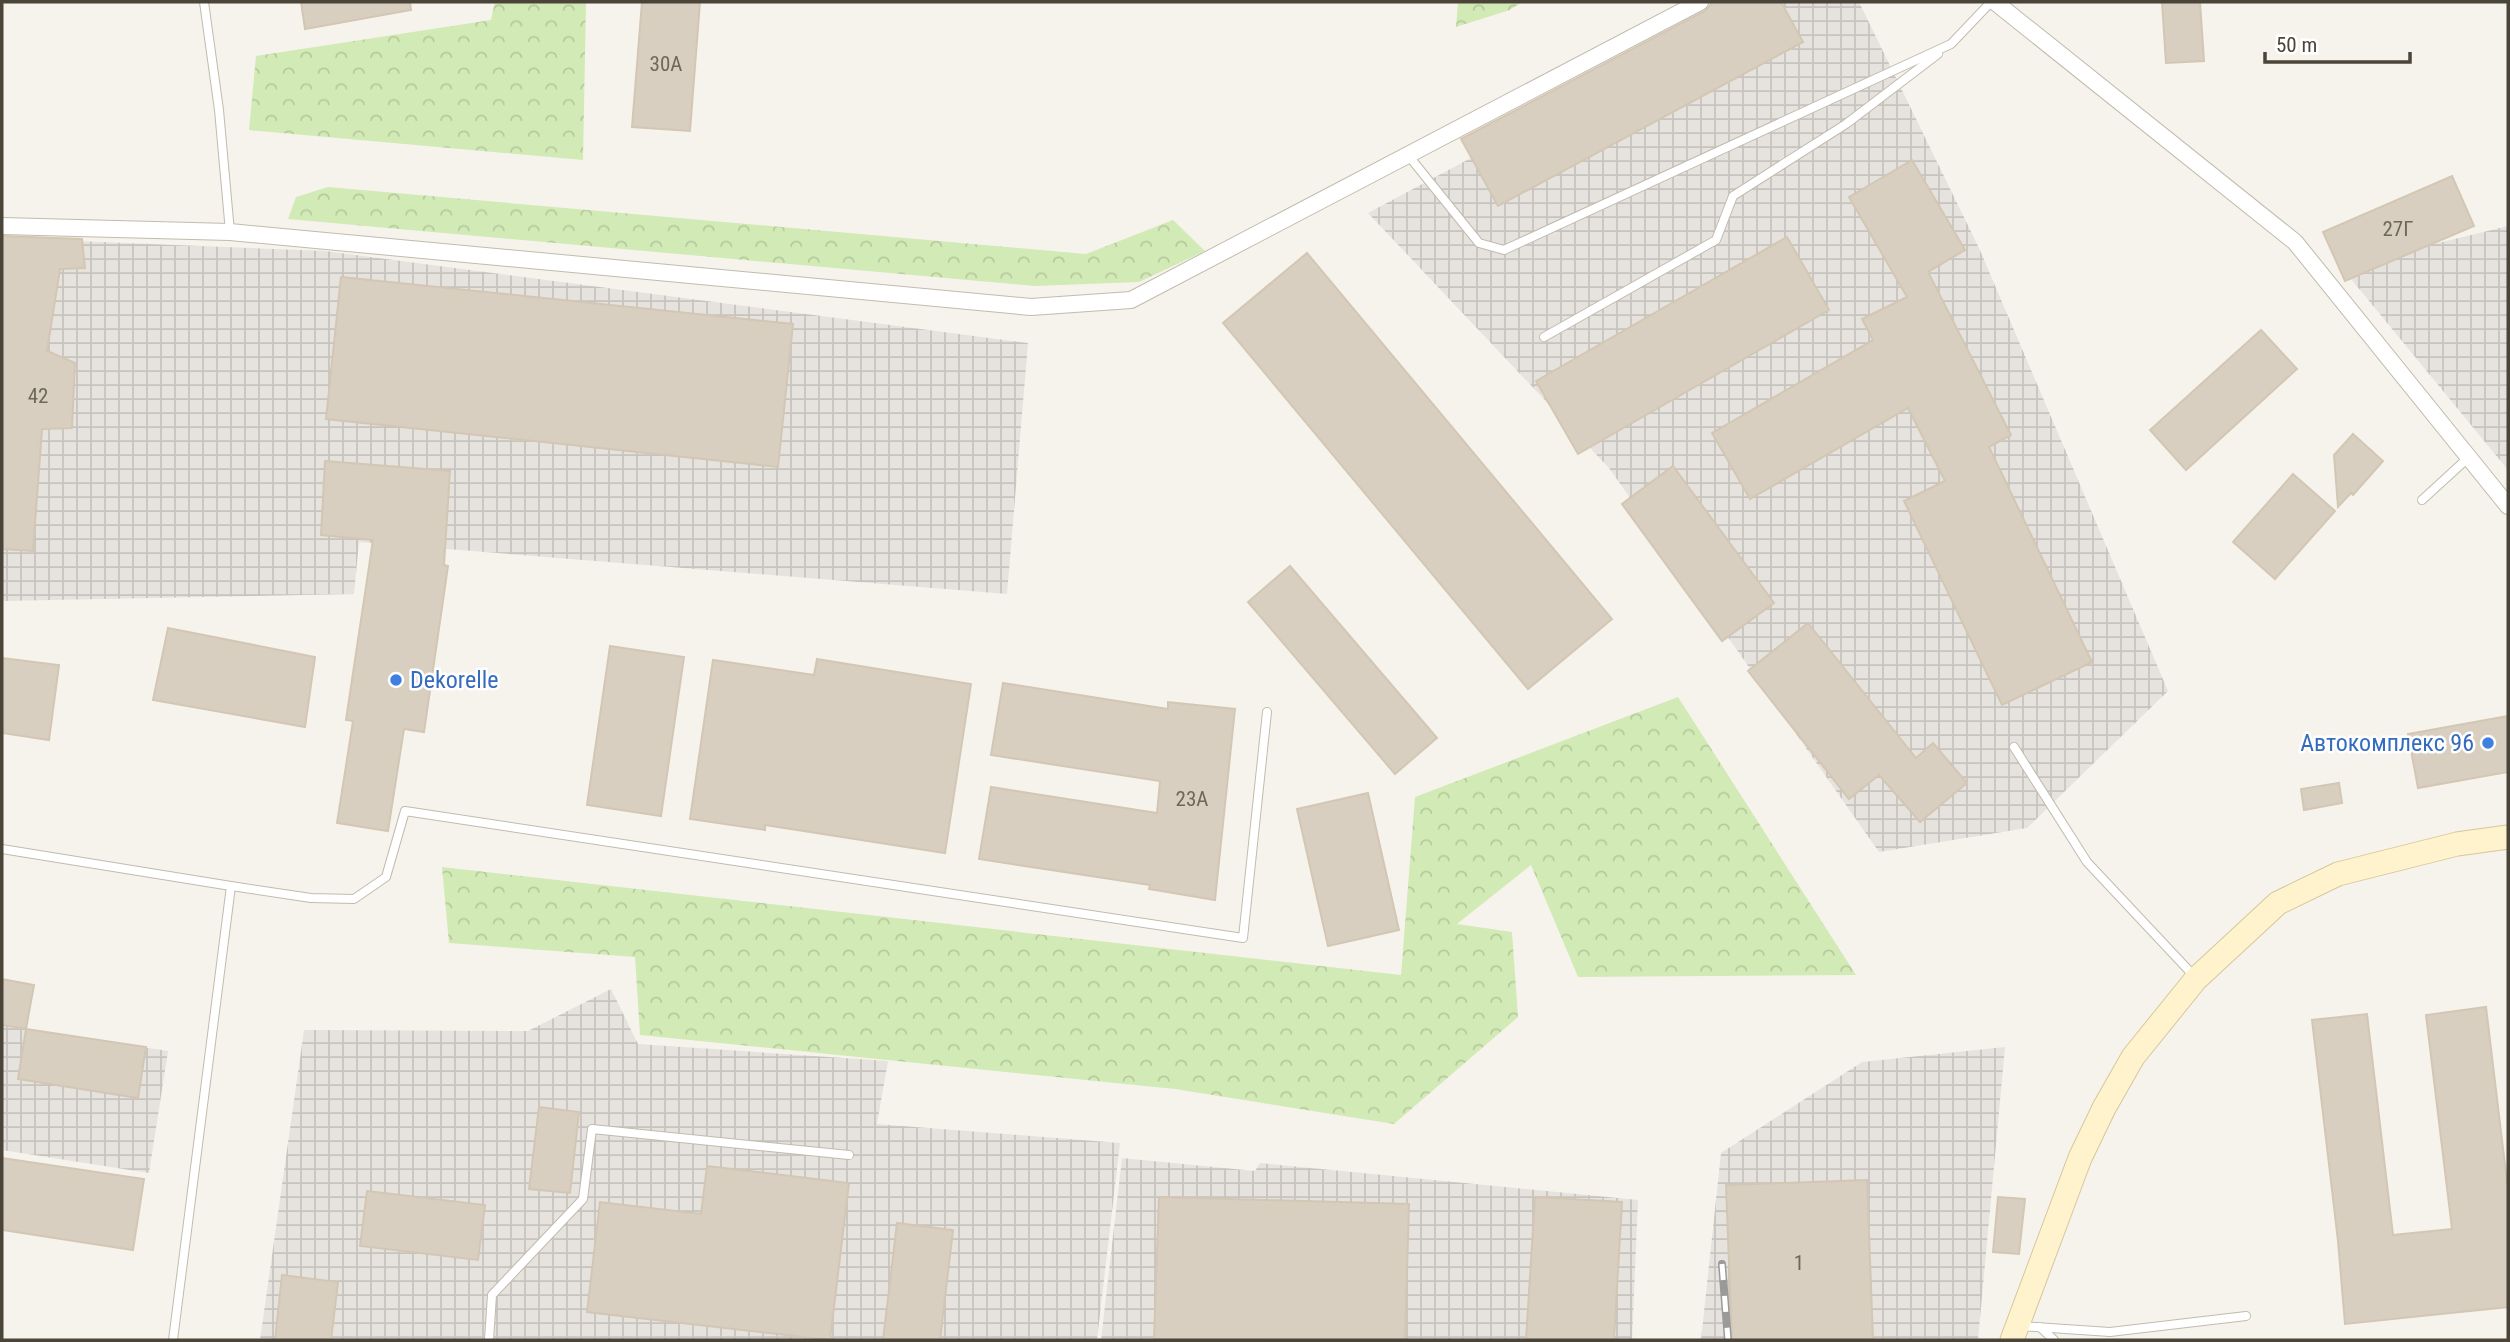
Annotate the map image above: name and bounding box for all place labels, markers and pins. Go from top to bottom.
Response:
place label: Dekorelle [410,666,498,694]
marker: Dekorelle [388,672,404,688]
place label: Автокомплекс 96 [2300,729,2474,757]
marker: Автокомплекс 96 [2480,735,2496,751]

